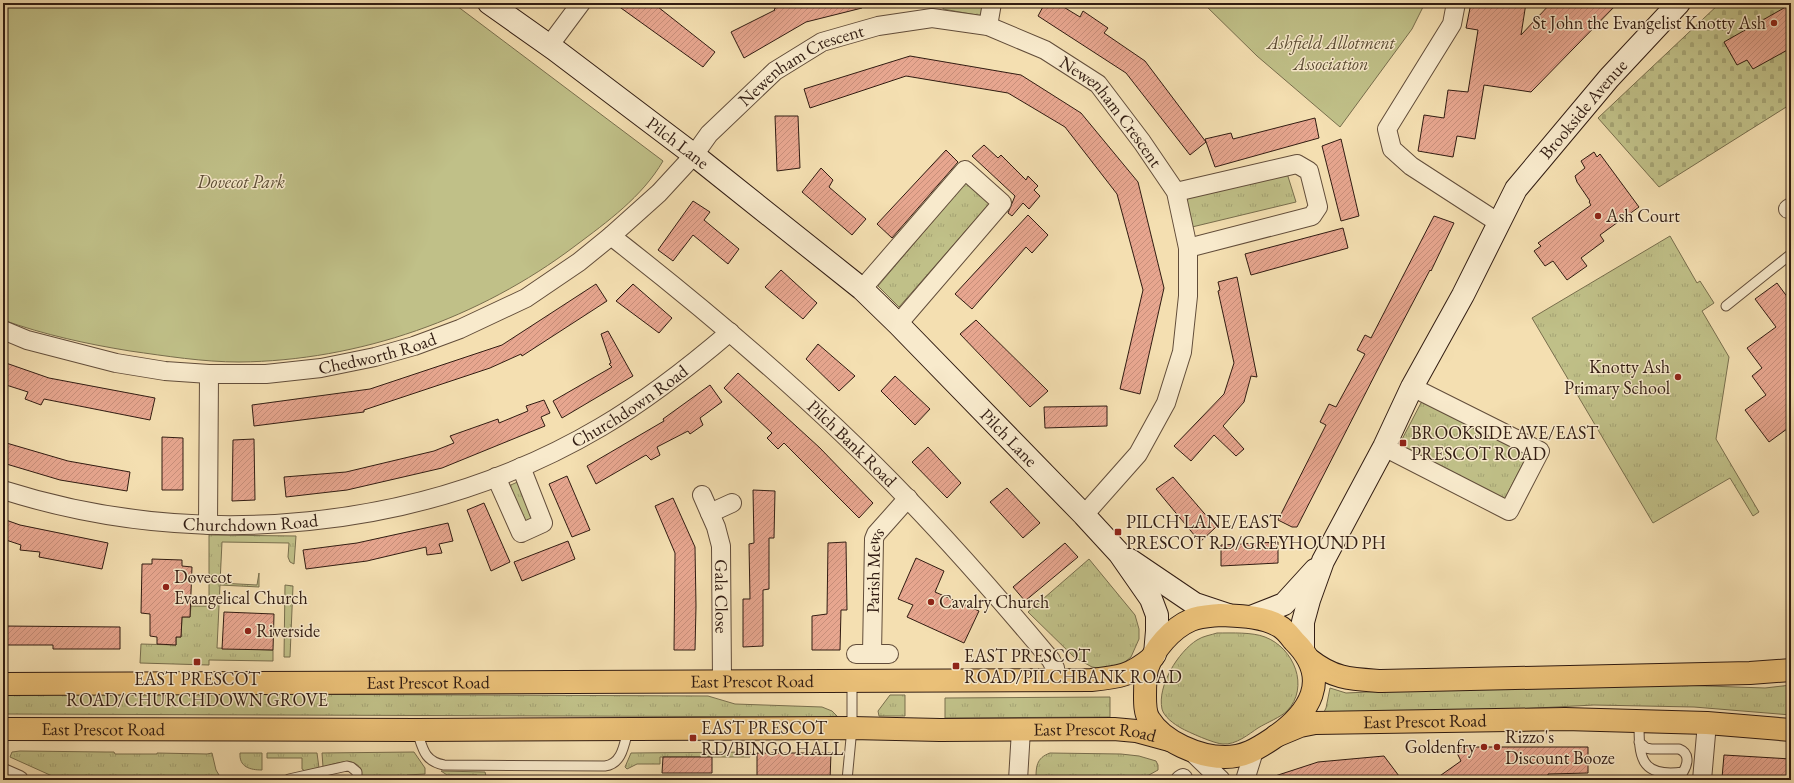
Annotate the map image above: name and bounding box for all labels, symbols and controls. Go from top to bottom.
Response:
place label: St John the Evangelist Knotty Ash [1532,11,1766,34]
marker: St John the Evangelist Knotty Ash [1769,18,1779,28]
street label: Newenham Crescent [733,19,867,111]
park label: Ashfield Allotment Association [1265,31,1396,75]
street label: Newenham Crescent [1055,50,1168,172]
street label: Brookside Avenue [1534,54,1632,164]
street label: Pilch Lane [642,111,714,174]
park label: Dovecot Park [196,170,285,193]
place label: Ash Court [1605,204,1680,227]
marker: Ash Court [1593,211,1603,221]
street label: Chedworth Road [316,326,440,379]
place label: Knotty Ash Primary School [1564,355,1670,399]
street label: Churchdown Road [567,359,693,452]
marker: Knotty Ash Primary School [1673,372,1683,382]
street label: Pilch Bank Road [803,394,903,492]
street label: Pilch Lane [975,403,1043,472]
place label: BROOKSIDE AVE/EAST PRESCOT ROAD [1411,421,1599,465]
marker: BROOKSIDE AVE/EAST PRESCOT ROAD [1398,438,1408,448]
street label: Churchdown Road [182,508,320,536]
place label: PILCH LANE/EAST PRESCOT RD/GREYHOUND PH [1126,510,1386,554]
street label: Parish Mews [861,521,889,613]
marker: PILCH LANE/EAST PRESCOT RD/GREYHOUND PH [1113,527,1123,537]
street label: Gala Close [710,559,734,634]
place label: Dovecot Evangelical Church [174,565,308,609]
marker: Dovecot Evangelical Church [161,582,171,592]
place label: Cavalry Church [939,590,1049,613]
marker: Cavalry Church [926,597,936,607]
place label: Riverside [256,619,320,642]
marker: Riverside [243,626,253,636]
place label: EAST PRESCOT ROAD/PILCHBANK ROAD [964,644,1182,688]
marker: EAST PRESCOT ROAD/CHURCHDOWN GROVE [192,657,202,667]
marker: EAST PRESCOT ROAD/PILCHBANK ROAD [951,661,961,671]
place label: EAST PRESCOT ROAD/CHURCHDOWN GROVE [66,667,328,711]
street label: East Prescot Road [690,669,815,692]
street label: East Prescot Road [366,670,491,694]
street label: East Prescot Road [1363,708,1488,733]
place label: EAST PRESCOT RD/BINGO HALL [701,716,844,760]
street label: East Prescot Road [41,717,166,740]
street label: East Prescot Road [1033,717,1160,747]
place label: Rizzo's Discount Booze [1505,725,1615,769]
marker: EAST PRESCOT RD/BINGO HALL [688,733,698,743]
place label: Goldenfry [1405,735,1476,758]
marker: Goldenfry [1479,742,1489,752]
marker: Rizzo's Discount Booze [1492,742,1502,752]

